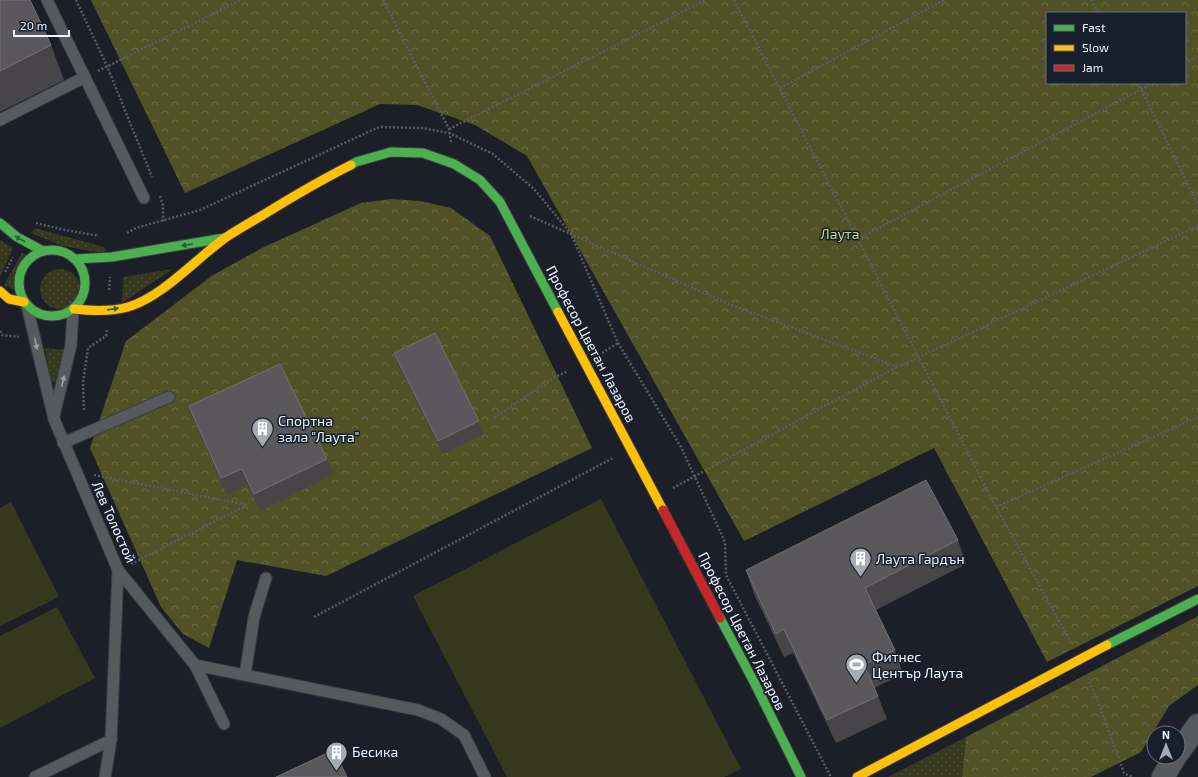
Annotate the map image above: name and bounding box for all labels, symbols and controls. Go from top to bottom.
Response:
scale bar [14,12,69,38]
legend [1046,12,1186,84]
text: 20 m [20,18,47,32]
text: Fast [1082,20,1106,34]
text: Slow [1082,40,1109,54]
text: Jam [1082,60,1103,74]
park label: Лаута [821,225,859,242]
one-way arrow [15,235,26,242]
one-way arrow [181,242,193,248]
street label: Професор Цветан Лазаров [543,262,640,425]
one-way arrow [107,306,119,312]
one-way arrow [33,338,39,350]
one-way arrow [60,375,66,387]
place label: Спортна зала "Лаута" [278,412,359,445]
building icon: Спортна зала "Лаута" [250,416,276,449]
street label: Лев Толостой [89,478,140,565]
building icon: Лаута Гардън [848,546,874,579]
street label: Професор Цветан Лазаров [695,549,790,713]
place label: Лаута Гардън [876,550,965,567]
place label: Фитнес Център Лаута [872,648,963,681]
sports icon: Фитнес Център Лаута [844,652,870,685]
north arrow [1146,725,1186,765]
text: N [1162,728,1170,741]
building icon: Бесика [323,739,349,772]
place label: Бесика [352,743,398,760]

